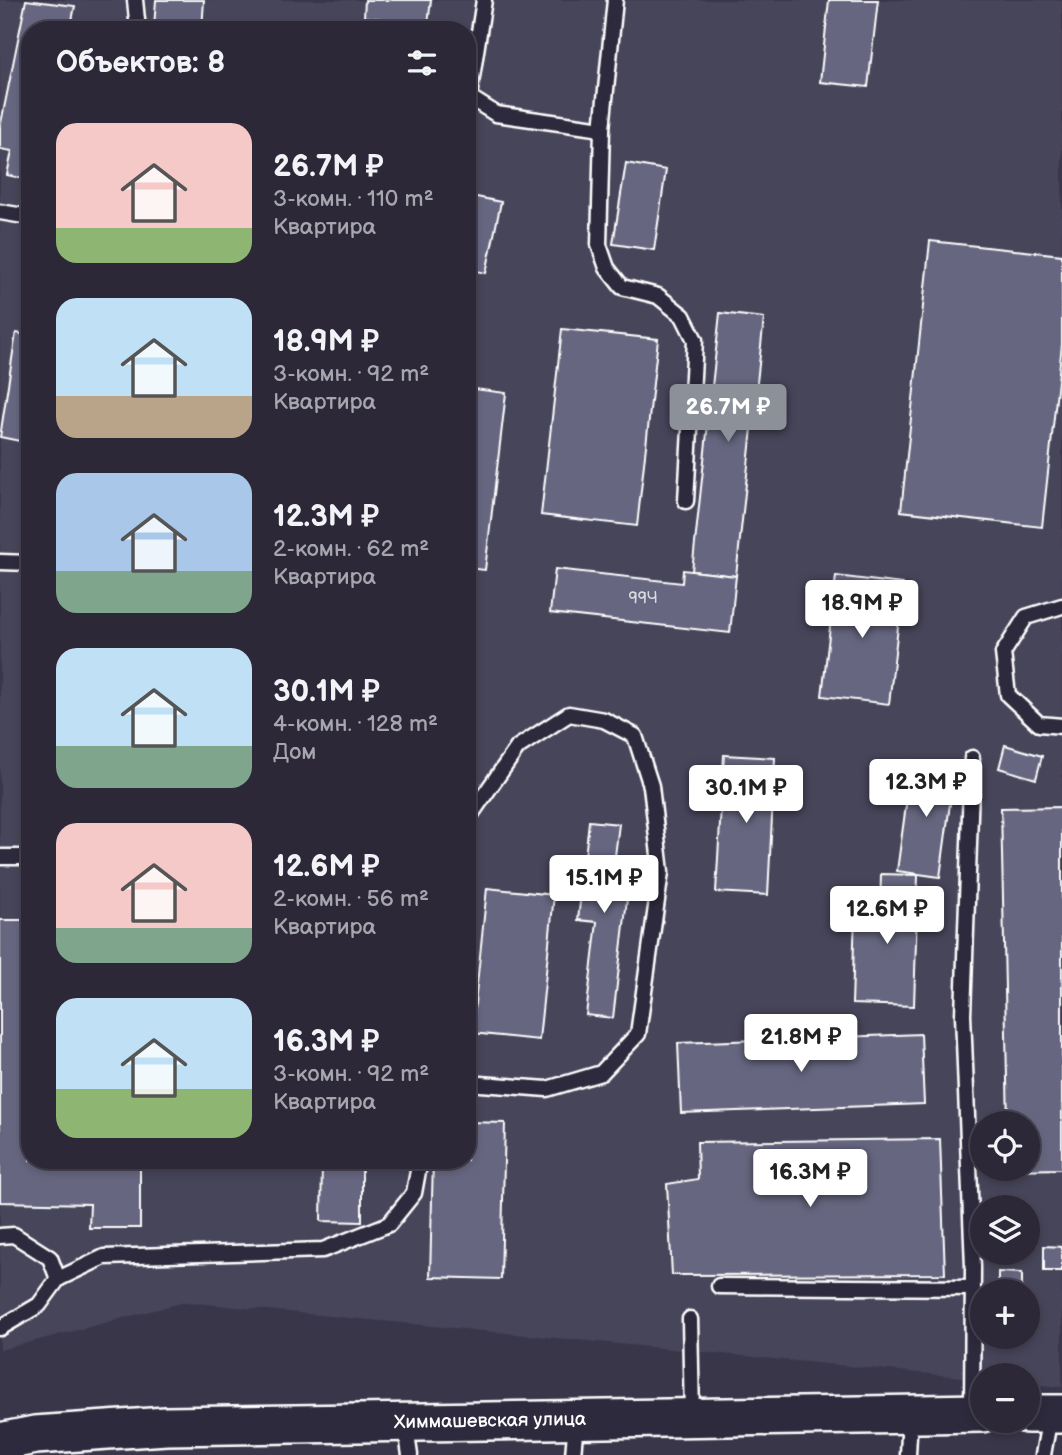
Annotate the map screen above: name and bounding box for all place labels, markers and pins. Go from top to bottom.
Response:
pin: 26.7M ₽ [663,384,793,444]
pin: 18.9M ₽ [797,580,927,640]
pin: 12.3M ₽ [861,760,991,819]
pin: 30.1M ₽ [681,766,811,825]
pin: 15.1M ₽ [539,856,669,915]
pin: 12.6M ₽ [822,886,952,946]
pin: 21.8M ₽ [736,1014,866,1074]
pin: 16.3M ₽ [745,1150,875,1209]

